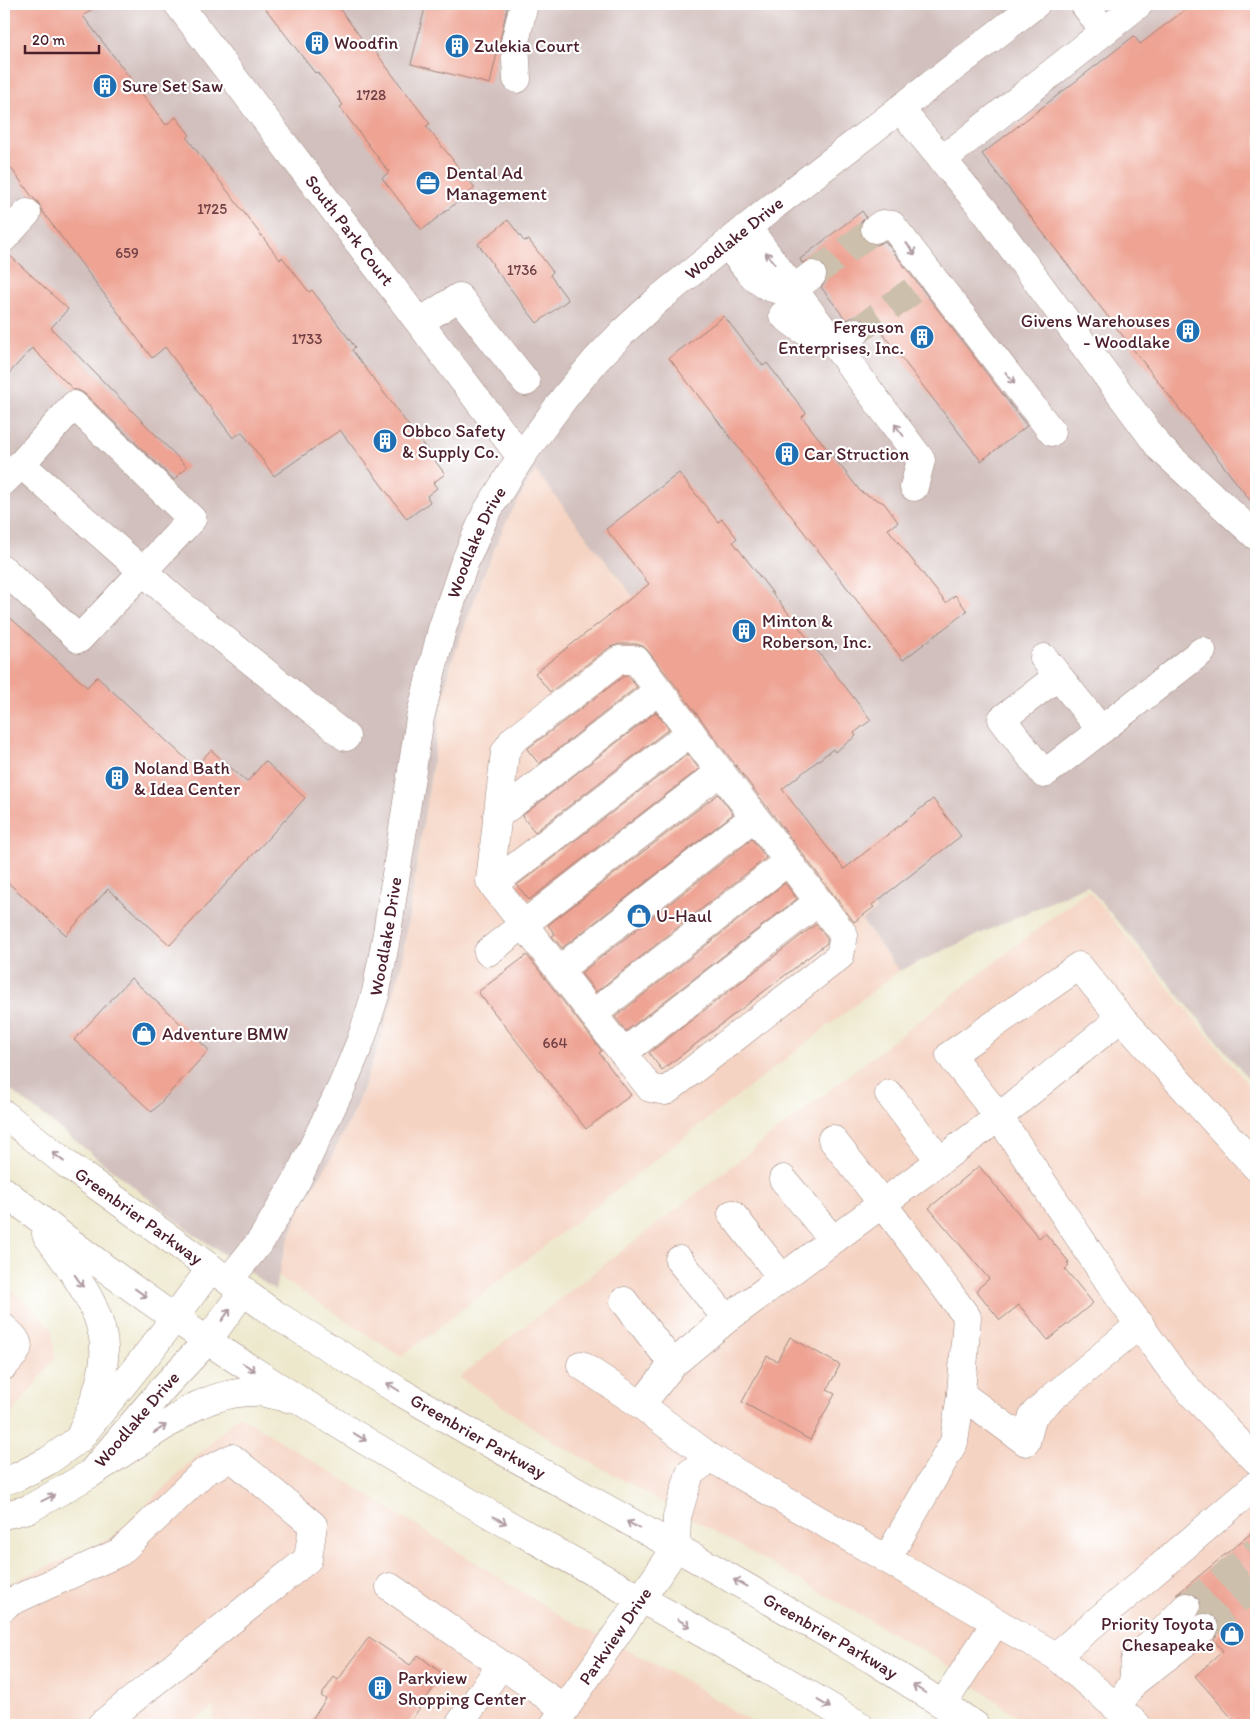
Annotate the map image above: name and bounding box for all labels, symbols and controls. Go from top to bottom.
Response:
scale bar [25,22,99,54]
building icon: Woodfin [304,30,330,56]
text: 20 m [32,31,66,49]
place label: Woodfin [334,32,399,54]
building icon: Zulekia Court [444,33,470,59]
place label: Zulekia Court [474,35,580,57]
building icon: Sure Set Saw [92,73,118,99]
place label: Sure Set Saw [122,75,223,97]
house number: 1728 [356,86,386,104]
place label: Dental Ad Management [446,162,547,205]
office icon: Dental Ad Management [415,170,441,196]
street label: South Park Court [300,171,399,290]
street label: Woodlake Drive [680,192,788,284]
house number: 1725 [197,200,227,218]
one-way arrow [905,242,916,255]
house number: 659 [115,244,139,262]
one-way arrow [764,252,775,265]
house number: 1736 [507,261,537,279]
place label: Givens Warehouses - Woodlake [1021,310,1170,353]
place label: Ferguson Enterprises, Inc. [778,316,904,359]
building icon: Givens Warehouses - Woodlake [1175,318,1201,344]
building icon: Ferguson Enterprises, Inc. [909,324,935,350]
house number: 1733 [292,330,322,348]
one-way arrow [1005,371,1015,385]
place label: Obbco Safety & Supply Co. [402,420,506,463]
one-way arrow [893,424,904,437]
building icon: Obbco Safety & Supply Co. [372,428,398,454]
building icon: Car Struction [774,441,800,467]
place label: Car Struction [804,443,909,465]
street label: Woodlake Drive [442,482,511,601]
place label: Minton & Roberson, Inc. [762,610,872,653]
building icon: Minton & Roberson, Inc. [731,618,757,644]
place label: Noland Bath & Idea Center [134,757,241,800]
building icon: Noland Bath & Idea Center [104,765,130,791]
street label: Woodlake Drive [365,875,406,998]
shop icon: U-Haul [626,903,652,929]
place label: U-Haul [656,905,712,927]
shop icon: Adventure BMW [131,1021,157,1047]
place label: Adventure BMW [162,1023,288,1045]
house number: 664 [543,1034,567,1052]
one-way arrow [52,1151,65,1162]
street label: Greenbrier Parkway [70,1162,207,1270]
one-way arrow [74,1274,84,1288]
one-way arrow [134,1288,148,1298]
one-way arrow [221,1309,231,1323]
one-way arrow [241,1363,255,1373]
street label: Woodlake Drive [89,1366,184,1472]
one-way arrow [386,1382,400,1392]
street label: Greenbrier Parkway [406,1389,550,1484]
one-way arrow [153,1423,167,1434]
one-way arrow [353,1432,368,1442]
one-way arrow [41,1493,56,1503]
one-way arrow [493,1515,507,1525]
one-way arrow [627,1519,641,1529]
one-way arrow [732,1578,747,1588]
street label: Parkview Drive [574,1583,657,1689]
street label: Greenbrier Parkway [759,1588,902,1684]
place label: Priority Toyota Chesapeake [1101,1613,1215,1656]
one-way arrow [676,1618,690,1628]
shop icon: Priority Toyota Chesapeake [1219,1621,1245,1647]
place label: Parkview Shopping Center [398,1667,526,1710]
building icon: Parkview Shopping Center [367,1675,393,1701]
one-way arrow [913,1684,927,1694]
one-way arrow [817,1700,831,1710]

